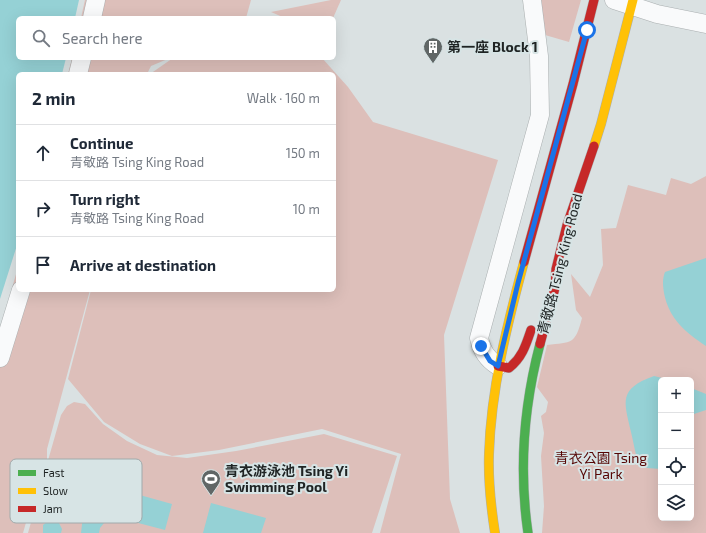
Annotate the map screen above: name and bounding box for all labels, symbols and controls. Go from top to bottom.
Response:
search box [16,16,336,60]
route start [578,21,596,39]
icon: search [30,27,52,49]
text: Search here [62,29,143,47]
building icon: 第一座 Block 1 [422,36,444,64]
place label: 第一座 Block 1 [447,38,538,55]
text: 2 min [32,88,75,108]
text: Walk · 160 m [247,90,320,106]
text: Continue [70,134,133,152]
icon: ahead [32,142,54,164]
text: 150 m [286,145,320,161]
text: 青敬路 Tsing King Road [70,154,204,170]
text: Turn right [70,190,140,208]
street label: 青敬路 Tsing King Road [534,192,585,336]
icon: right [32,198,54,220]
text: 10 m [293,201,320,217]
text: 青敬路 Tsing King Road [70,210,204,226]
icon: arrive [32,254,54,276]
text: Arrive at destination [70,256,216,274]
route end [472,337,490,355]
map controls [658,377,694,521]
button: + [658,377,694,413]
button: − [658,413,694,449]
park label: 青衣公園 Tsing Yi Park [555,449,647,482]
button: locate [658,449,694,485]
legend [10,459,142,523]
place label: 青衣游泳池 Tsing Yi Swimming Pool [225,462,348,495]
text: Fast [43,466,65,479]
sports icon: 青衣游泳池 Tsing Yi Swimming Pool [200,468,222,496]
text: Slow [43,484,68,497]
button: layers [658,485,694,521]
text: Jam [43,502,62,515]

